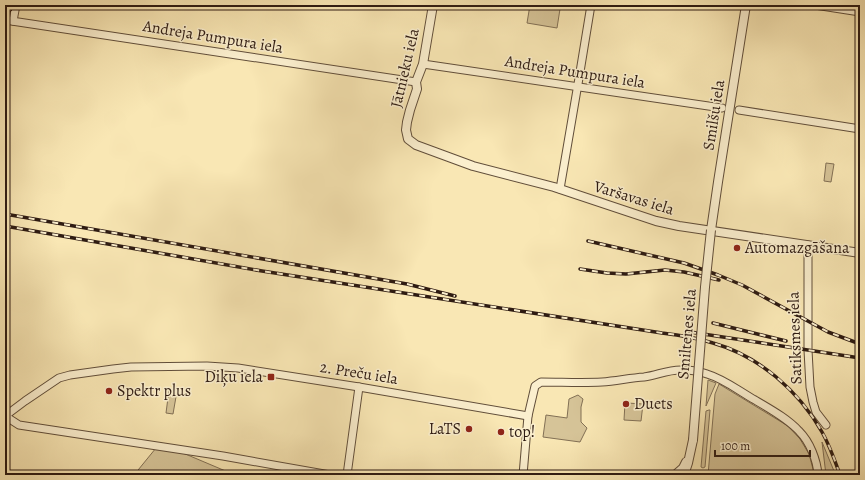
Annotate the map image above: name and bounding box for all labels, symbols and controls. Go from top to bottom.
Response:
street label: Andreja Pumpura iela [140,15,285,59]
street label: Jātnieku iela [385,26,425,110]
street label: Andreja Pumpura iela [502,50,647,94]
street label: Smilšu iela [698,78,731,152]
street label: Varšavas iela [590,175,677,221]
place label: Automazgāšana [744,237,850,259]
marker: Automazgāšana [732,243,742,253]
street label: Smiltenes iela [672,287,702,380]
street label: Satiksmes iela [782,291,808,385]
street label: 2. Preču iela [318,356,400,390]
place label: Diķu iela [204,366,264,388]
marker: Diķu iela [266,372,276,382]
place label: Spektr plus [117,380,191,402]
marker: Spektr plus [104,386,114,396]
place label: Duets [634,393,673,415]
marker: Duets [621,399,631,409]
place label: LaTS [429,418,461,440]
place label: top! [509,421,535,443]
marker: LaTS [464,424,474,434]
marker: top! [496,427,506,437]
scale bar [715,432,810,458]
text: 100 m [721,438,750,454]

